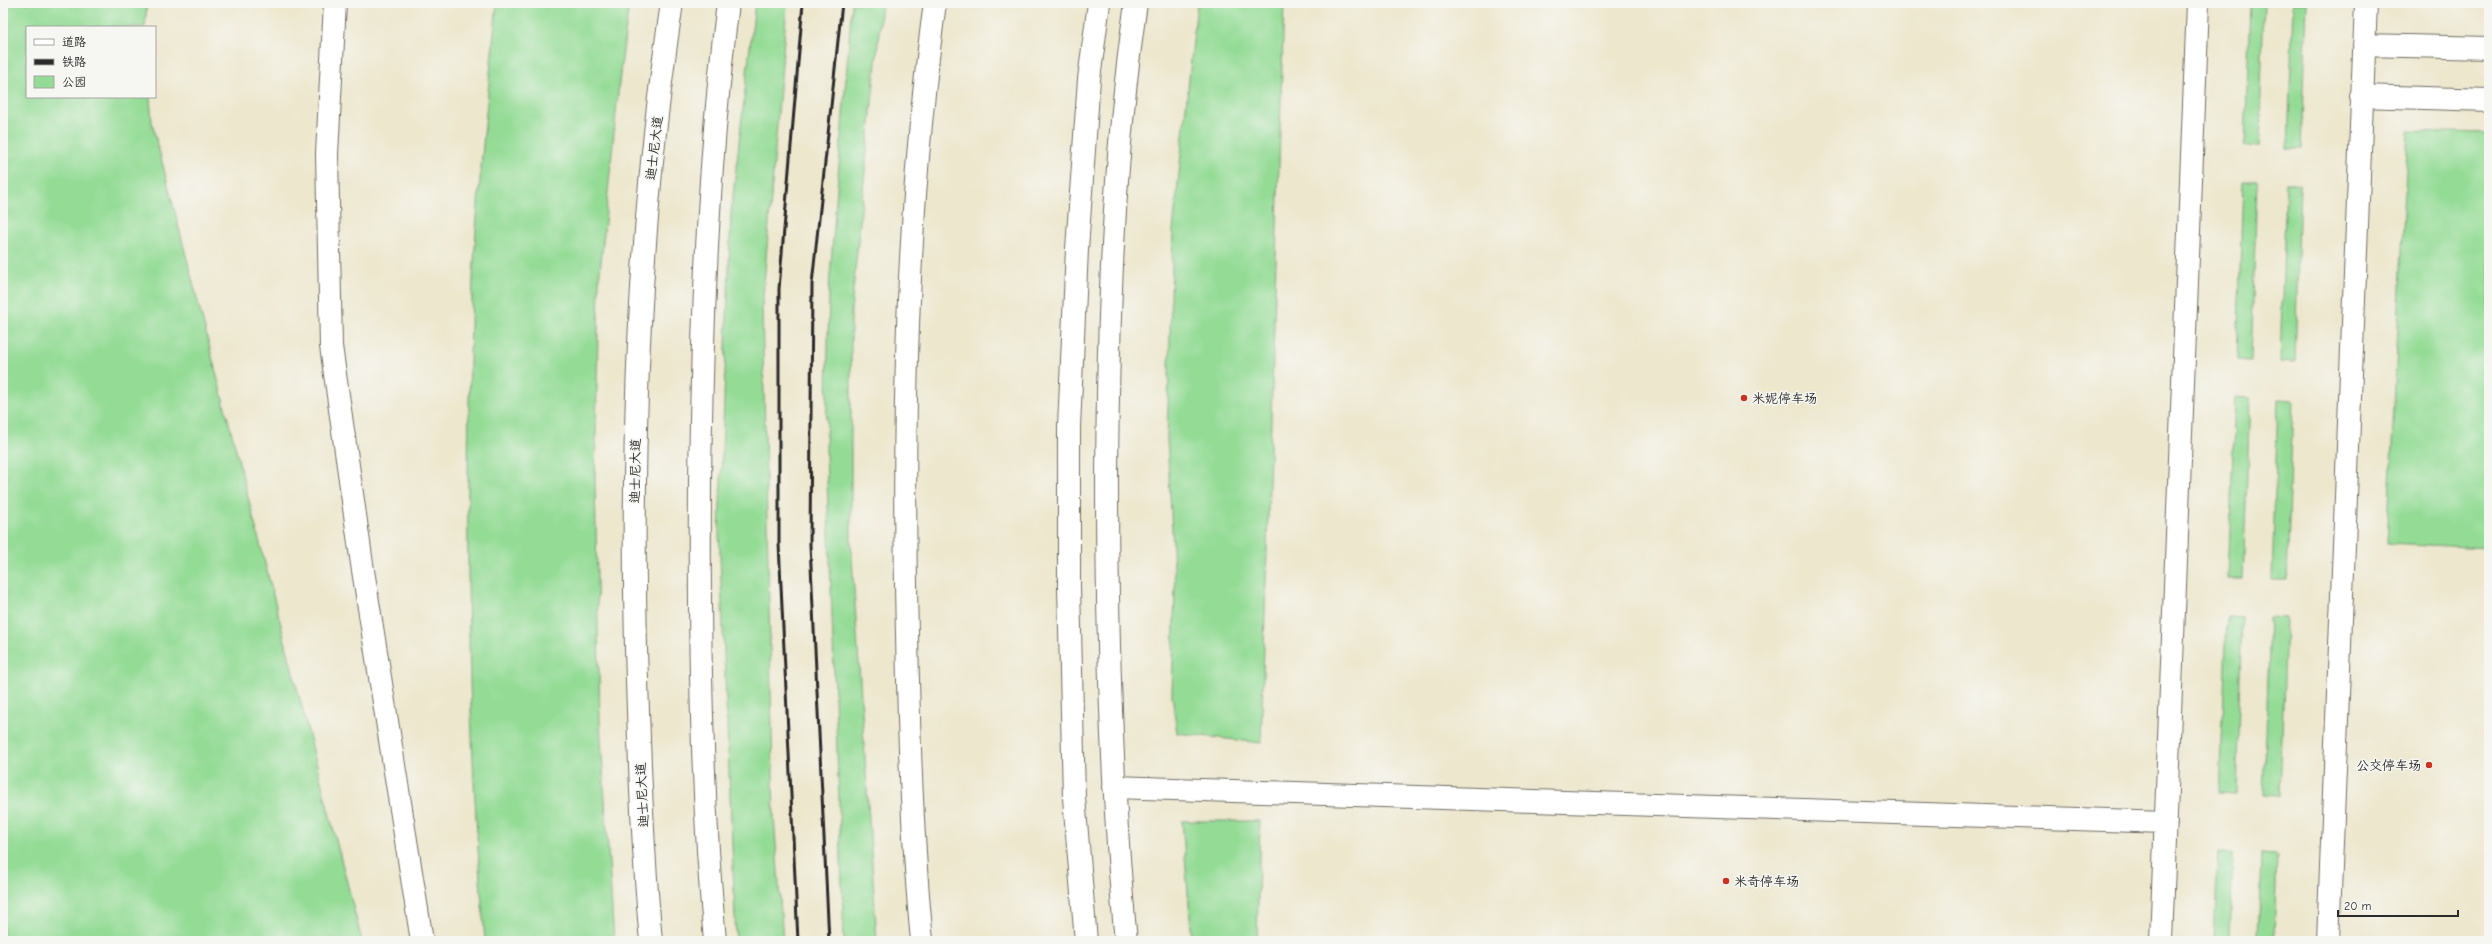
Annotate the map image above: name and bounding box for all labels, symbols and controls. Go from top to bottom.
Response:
legend [26,26,156,98]
text: 道路 [62,35,86,49]
text: 铁路 [62,55,86,69]
text: 公园 [62,75,86,89]
street label: 迪士尼大道 [643,115,665,181]
place label: 米妮停车场 [1752,391,1817,406]
marker: 米妮停车场 [1739,393,1749,403]
street label: 迪士尼大道 [627,438,643,504]
place label: 公交停车场 [2356,758,2421,773]
marker: 公交停车场 [2424,760,2434,770]
street label: 迪士尼大道 [633,762,651,828]
place label: 米奇停车场 [1734,874,1799,889]
marker: 米奇停车场 [1721,876,1731,886]
scale bar [2338,892,2458,918]
text: 20 m [2344,899,2372,913]

